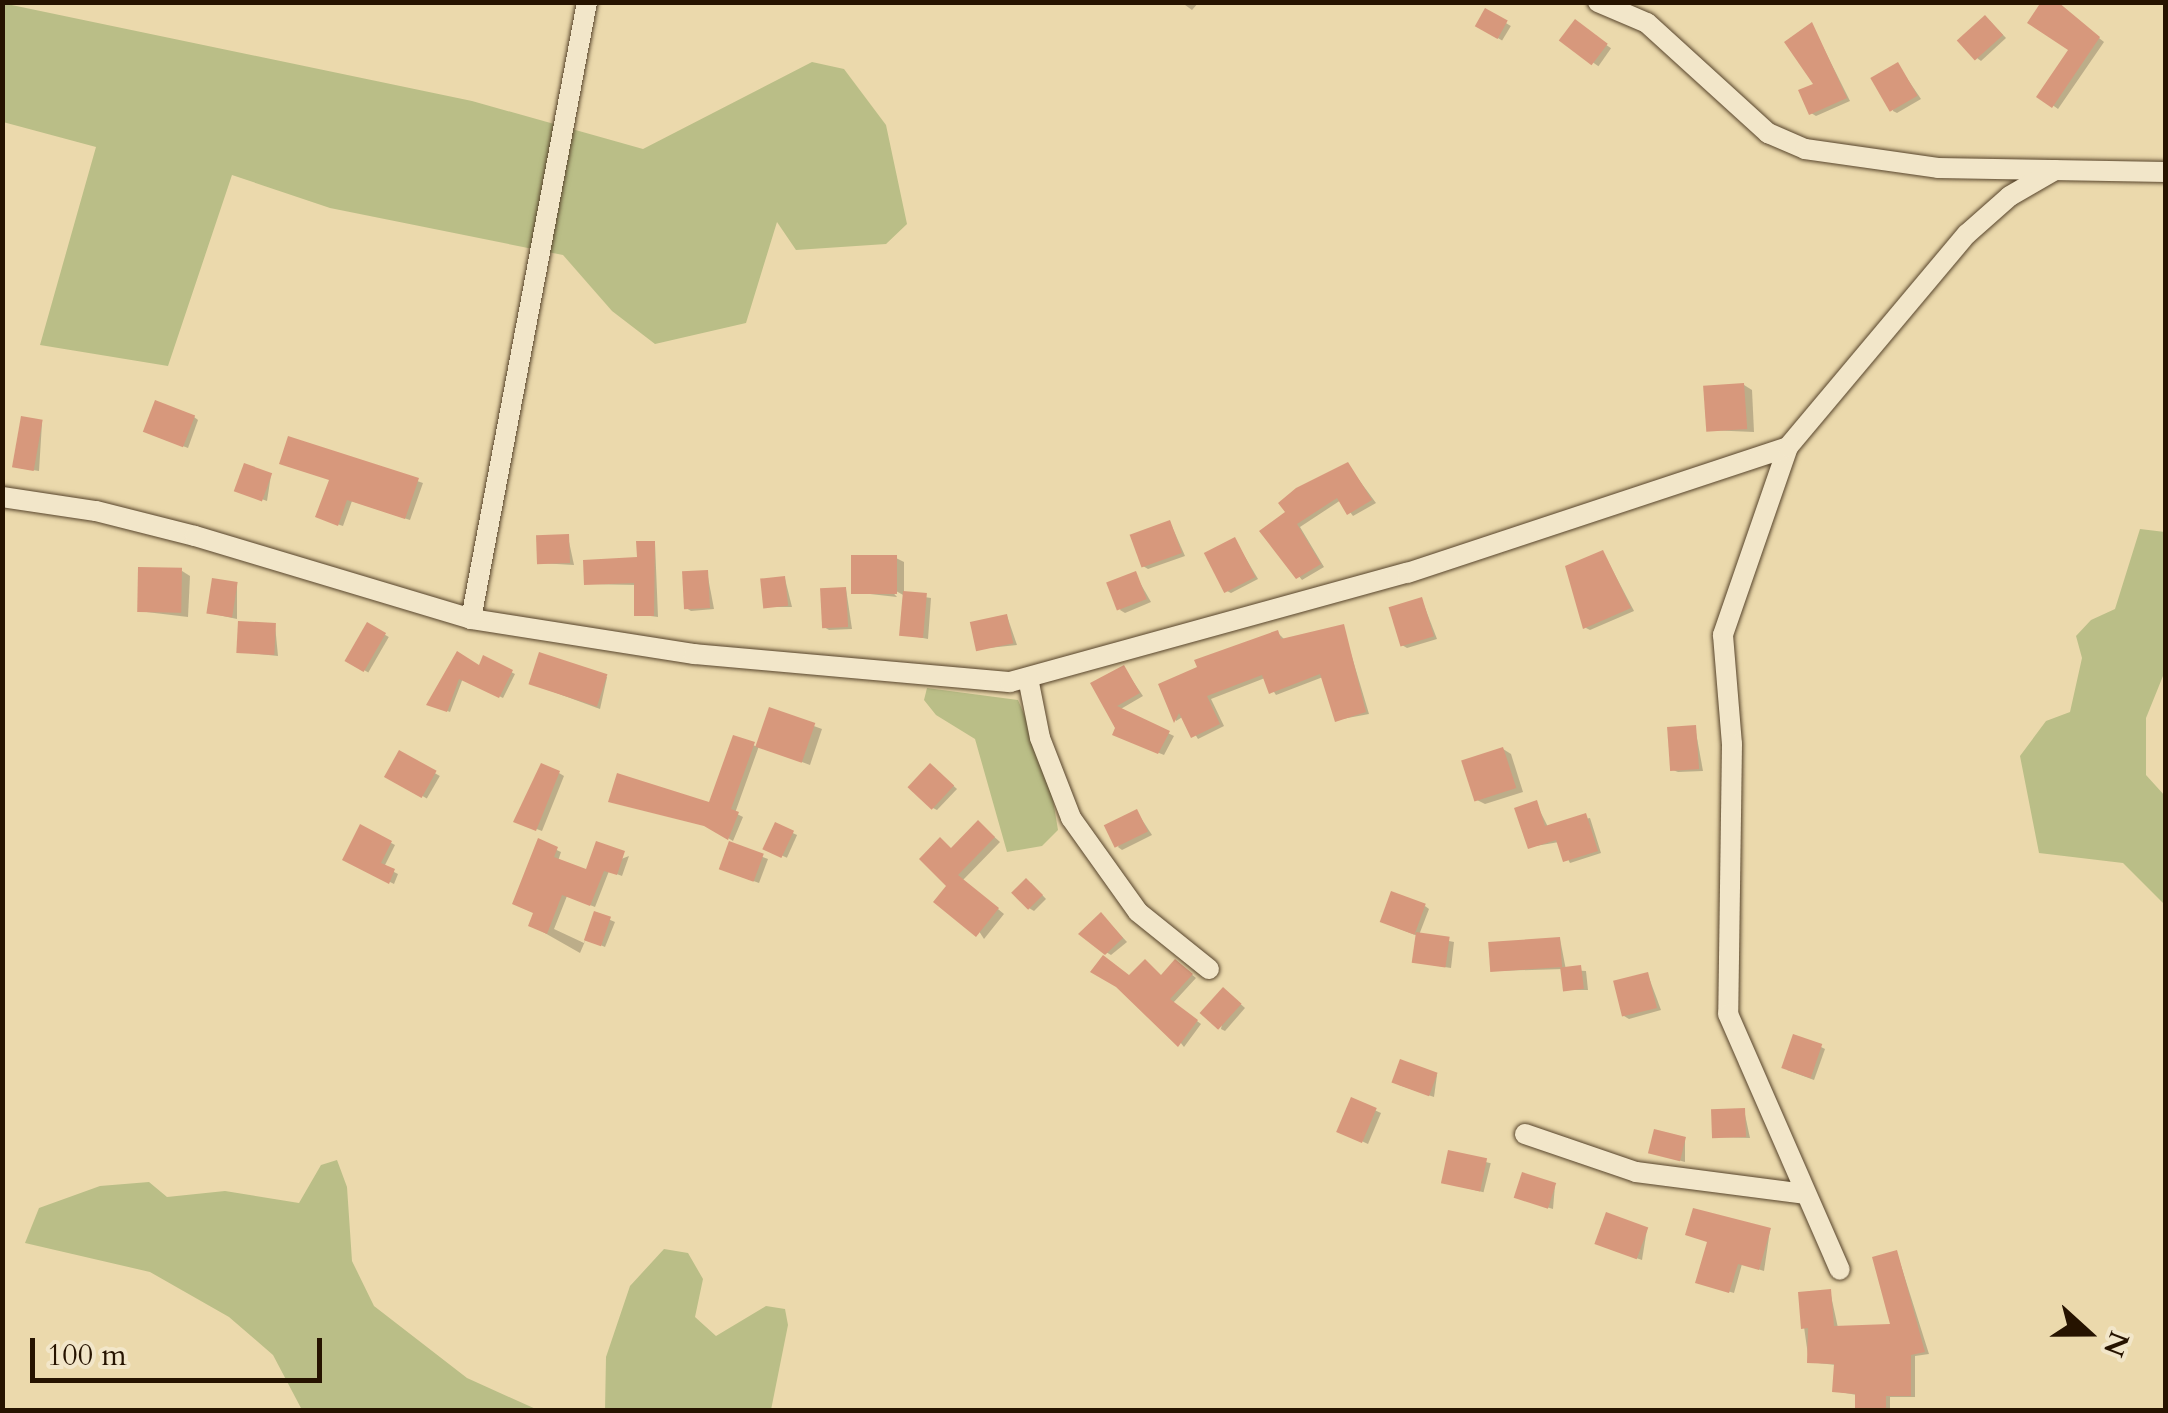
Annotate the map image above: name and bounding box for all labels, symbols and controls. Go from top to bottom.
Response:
north arrow [2038,1283,2138,1383]
scale bar [35,1318,328,1380]
text: N [2094,1326,2138,1362]
text: 100 m [47,1335,127,1376]

